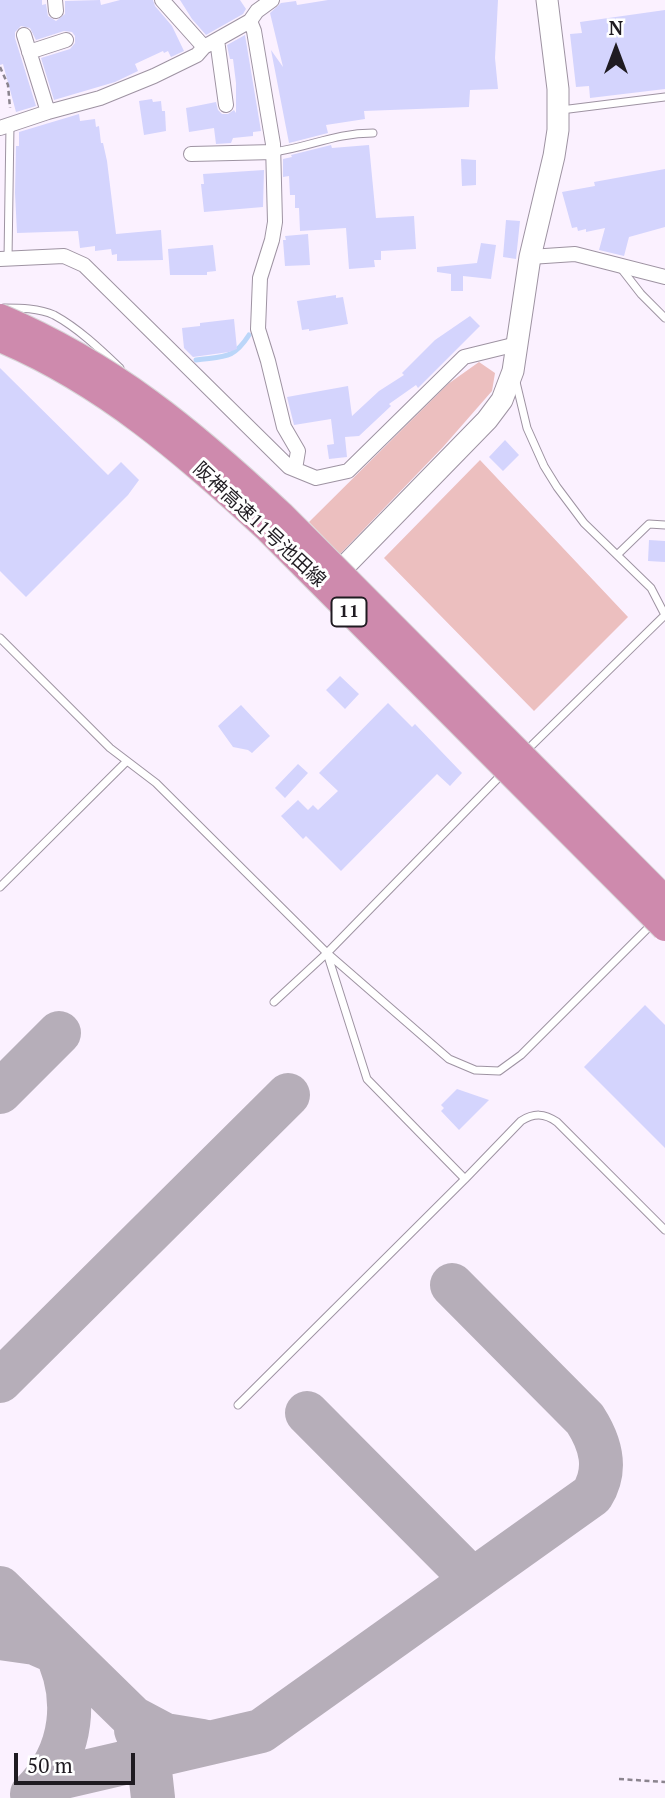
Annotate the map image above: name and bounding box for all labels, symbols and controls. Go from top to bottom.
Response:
north arrow [581,14,651,84]
text: N [609,15,623,40]
street label: 阪神高速11号池田線 [188,458,330,592]
road number: 11 [332,598,366,626]
scale bar [18,1738,138,1782]
text: 50 m [27,1751,73,1779]

